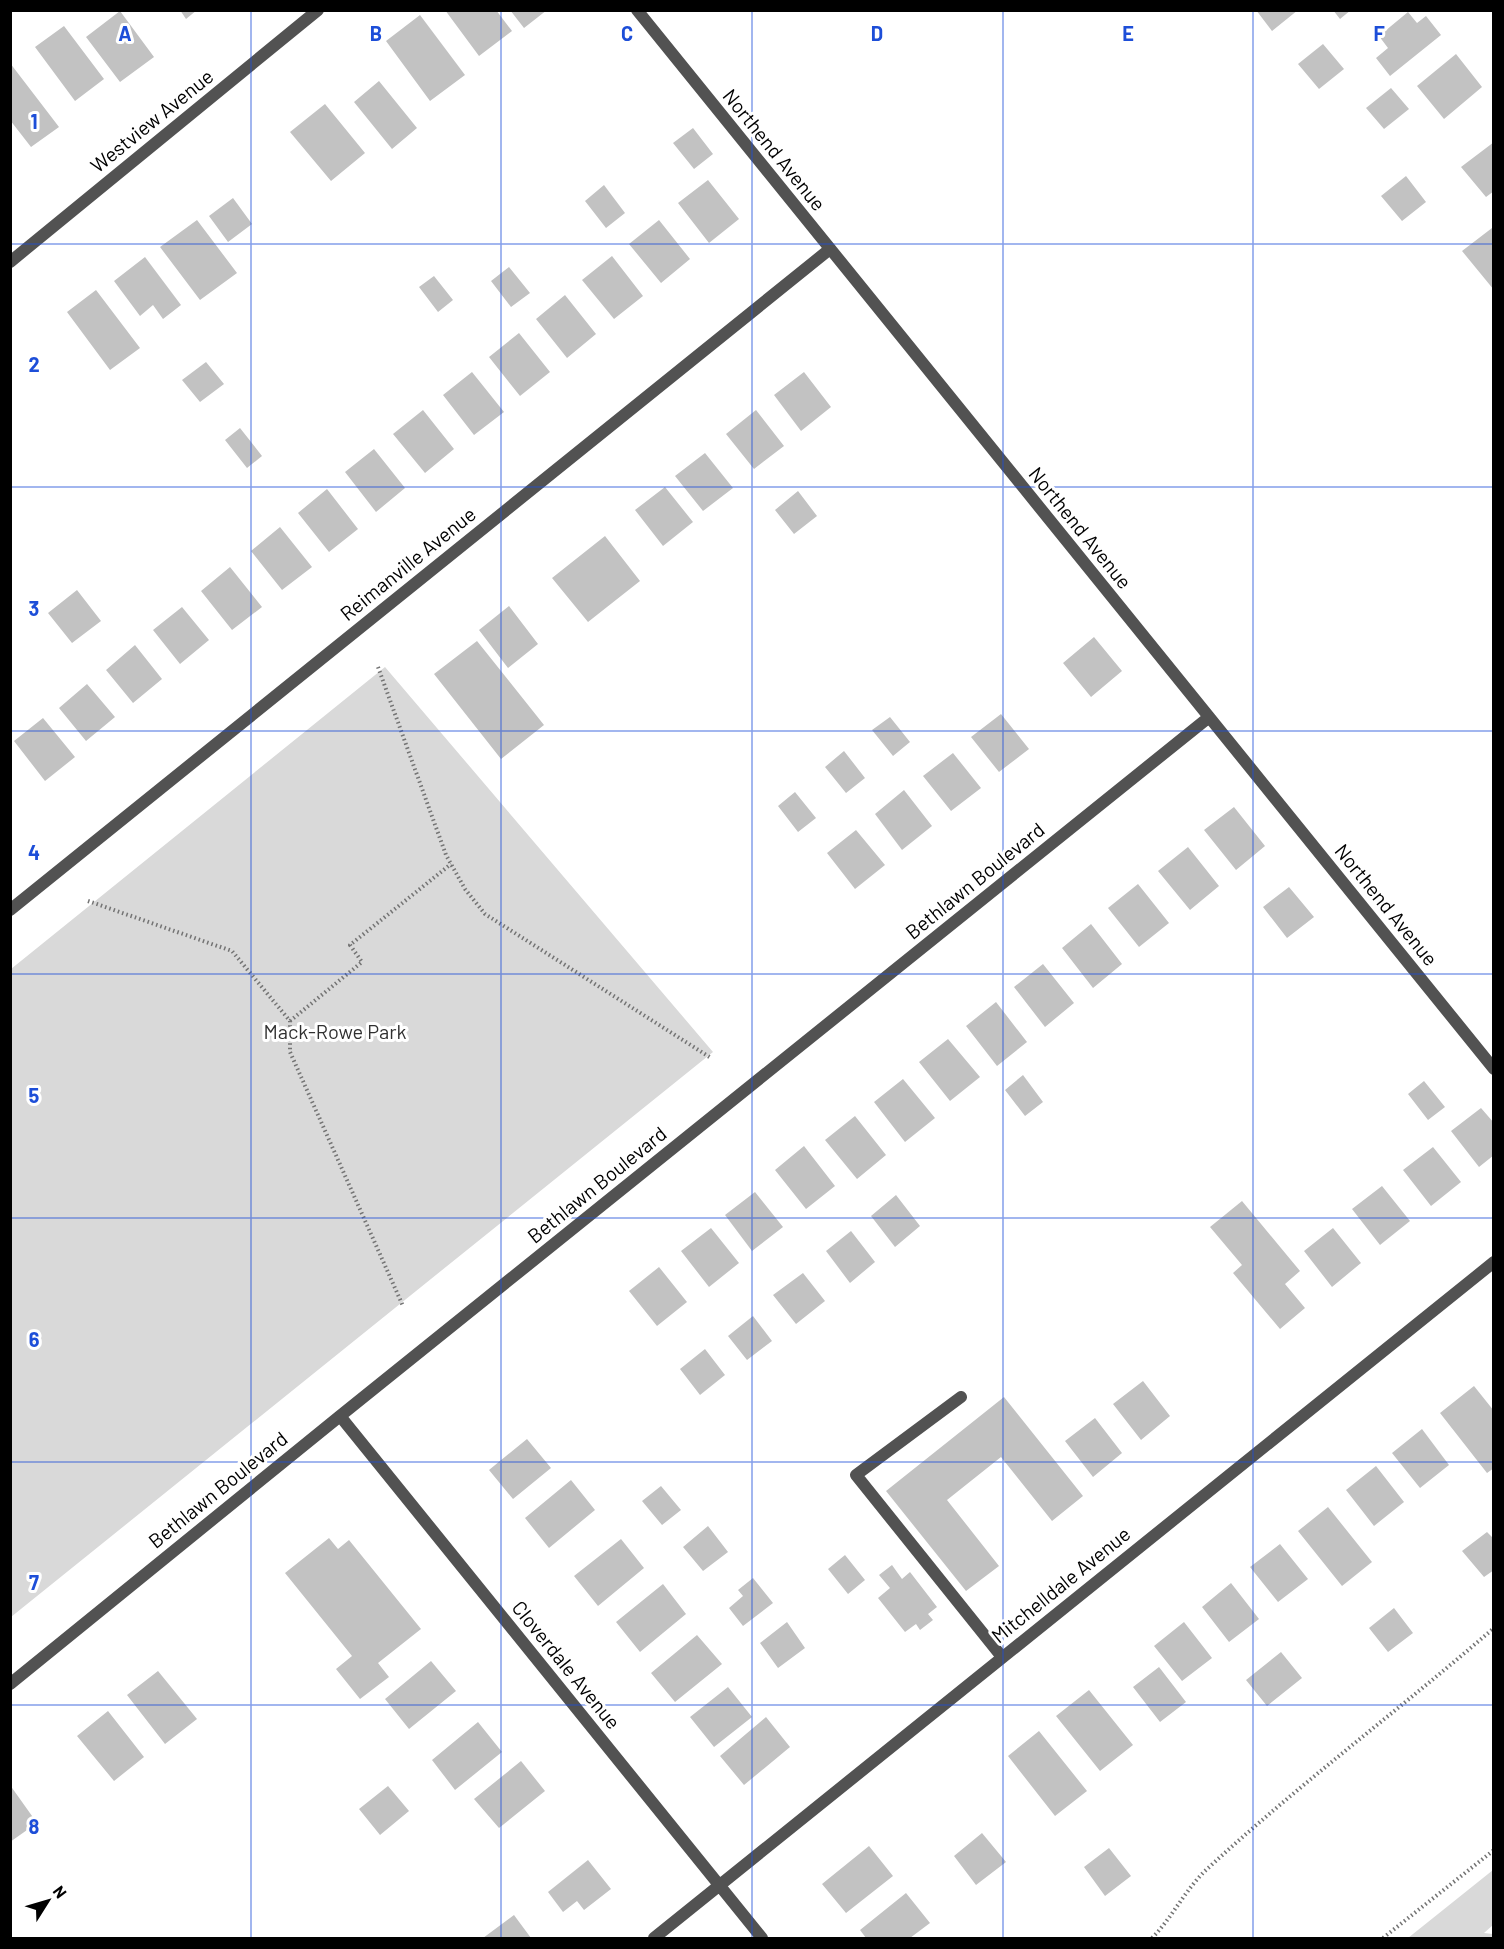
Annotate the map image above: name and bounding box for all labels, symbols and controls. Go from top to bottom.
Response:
text: A [118,21,132,45]
text: B [370,21,382,45]
text: C [621,21,633,45]
text: D [871,21,883,45]
text: E [1122,21,1134,45]
text: F [1373,21,1385,45]
street label: Westview Avenue [85,63,218,177]
street label: Northend Avenue [718,84,831,215]
text: 1 [30,109,38,133]
text: 2 [28,352,40,376]
street label: Northend Avenue [1024,462,1137,593]
street label: Reimanville Avenue [335,501,480,625]
text: 3 [29,596,39,620]
street label: Bethlawn Boulevard [900,817,1049,944]
street label: Northend Avenue [1330,839,1443,970]
text: 4 [28,840,40,864]
park label: Mack-Rowe Park [263,1019,407,1043]
text: 5 [29,1083,40,1107]
street label: Bethlawn Boulevard [522,1121,671,1248]
text: 6 [29,1327,40,1351]
street label: Bethlawn Boulevard [143,1426,292,1553]
street label: Mitchelldale Avenue [986,1521,1134,1647]
text: 7 [29,1570,39,1594]
street label: Cloverdale Avenue [508,1595,626,1733]
text: 8 [29,1814,40,1838]
north arrow [18,1871,78,1931]
text: N [50,1882,71,1902]

